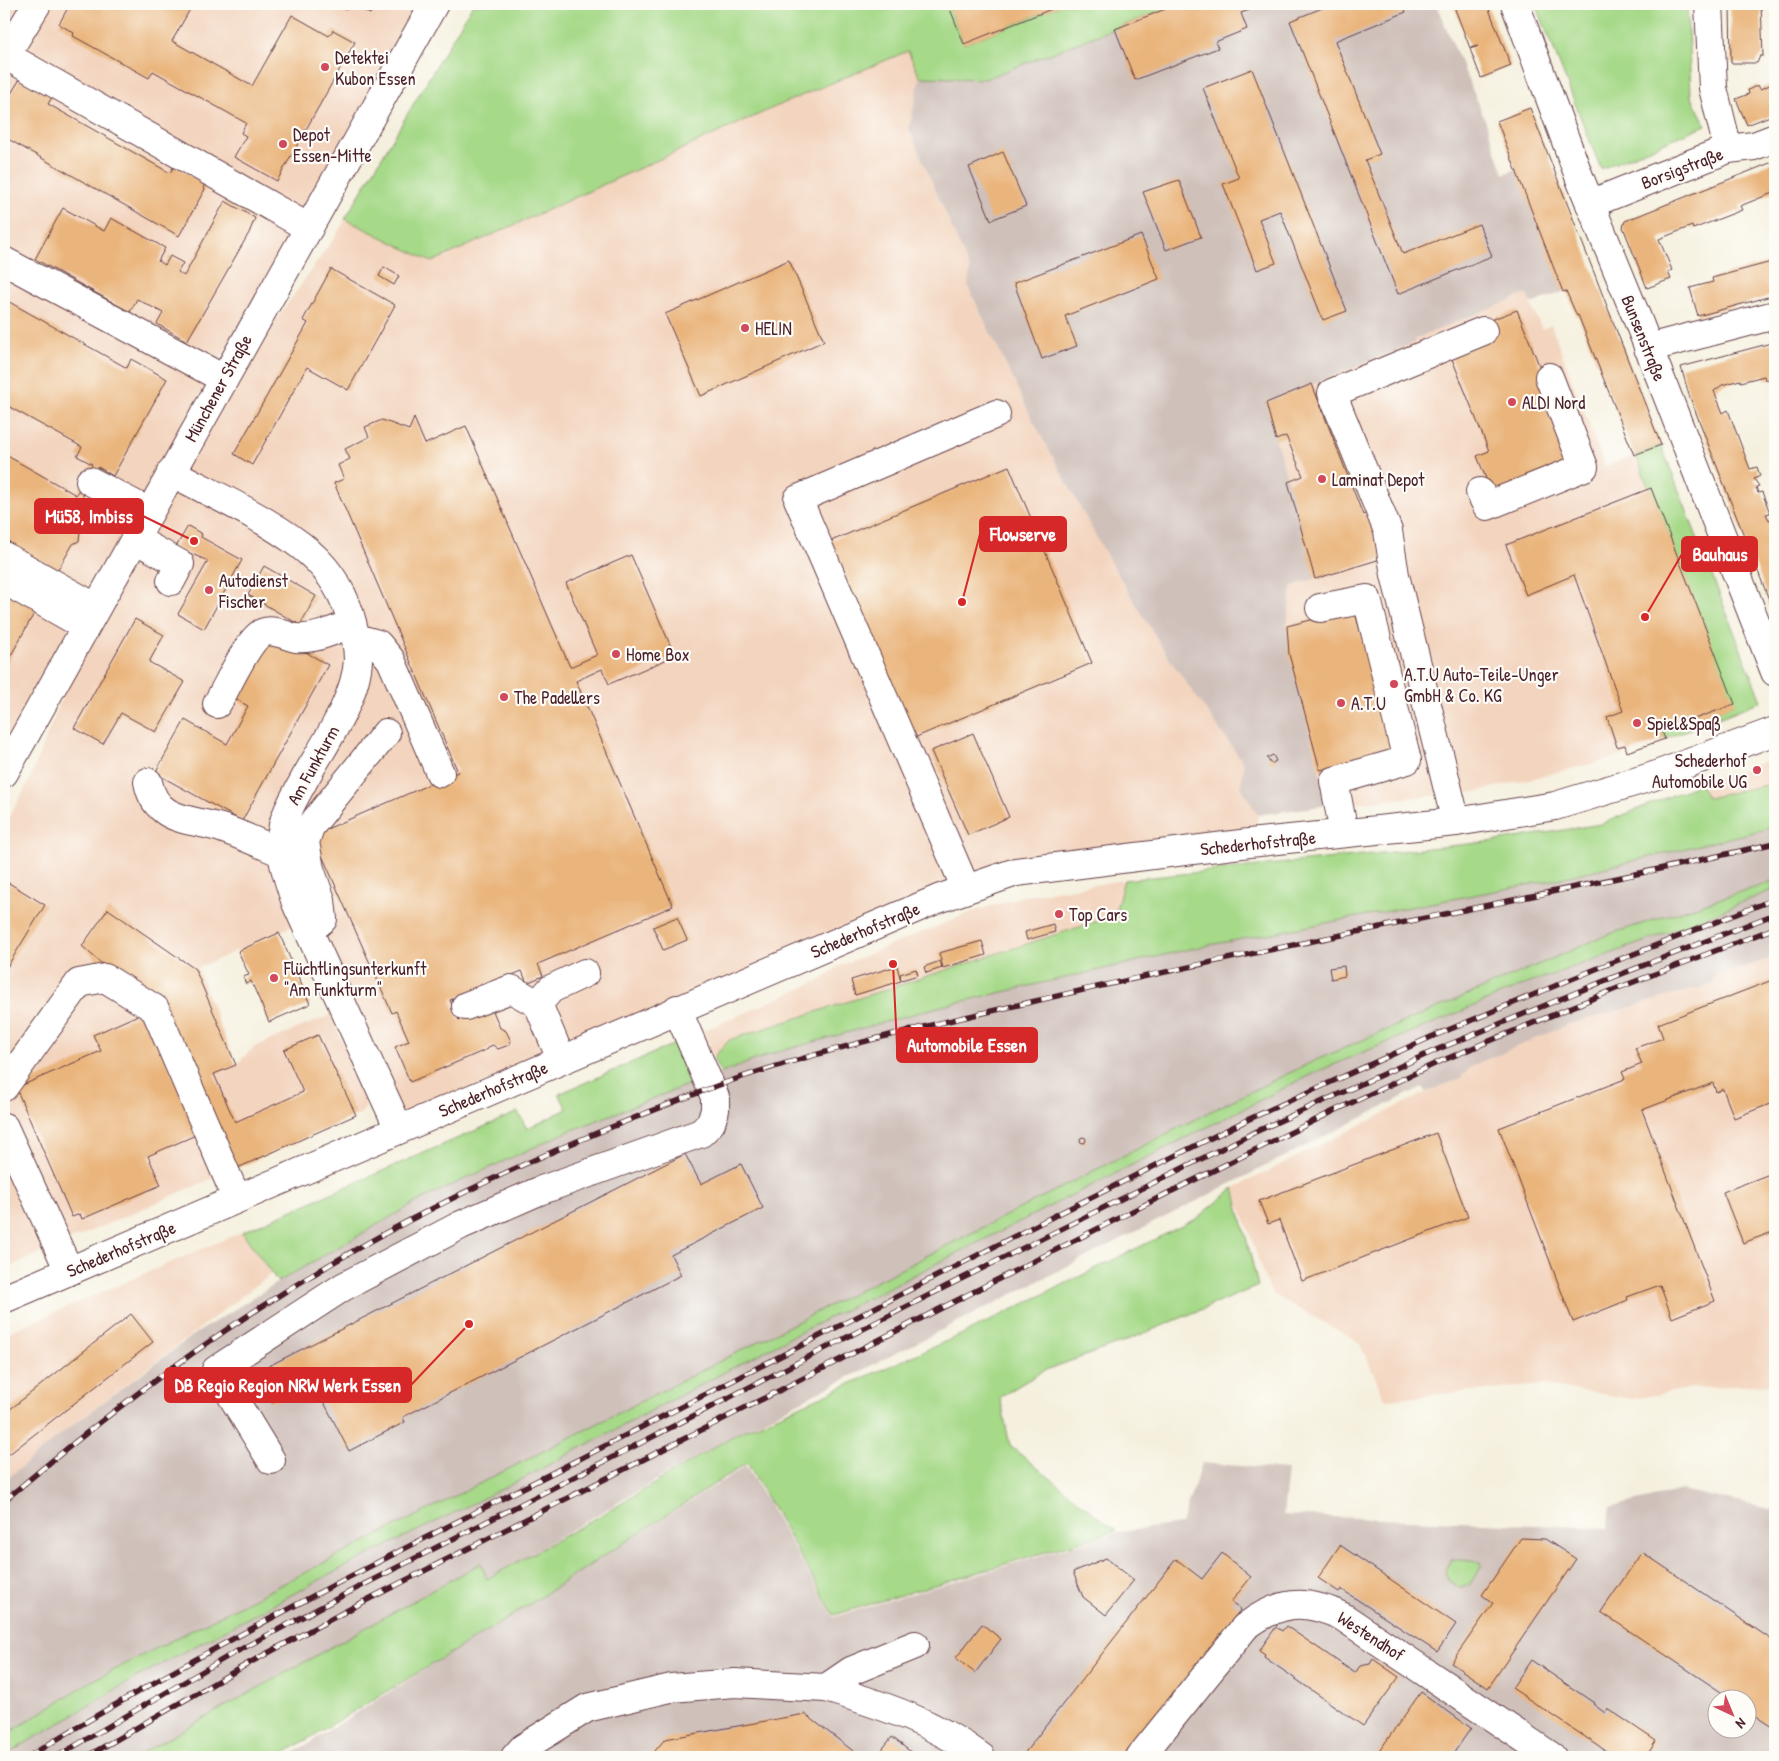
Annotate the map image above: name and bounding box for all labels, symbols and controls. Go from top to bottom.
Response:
place label: Detektei Kubon Essen [335,45,416,91]
marker: Detektei Kubon Essen [319,61,331,73]
place label: Depot Essen-Mitte [293,122,372,168]
marker: Depot Essen-Mitte [277,138,289,150]
street label: Borsigstraße [1637,141,1727,195]
street label: Bunsenstraße [1615,291,1673,385]
place label: HELIN [755,316,792,341]
marker: HELIN [739,322,751,334]
street label: Münchener Straße [178,330,258,446]
place label: ALDI Nord [1522,390,1585,415]
marker: ALDI Nord [1506,396,1518,408]
place label: Laminat Depot [1332,467,1425,492]
marker: Laminat Depot [1316,473,1328,485]
callout: Mü58, Imbiss [35,499,143,533]
text: Mü58, Imbiss [45,503,133,529]
callout: Flowserve [980,517,1066,551]
text: Flowserve [989,521,1056,547]
callout: Bauhaus [1682,537,1757,571]
text: Bauhaus [1692,541,1748,567]
place label: Autodienst Fischer [218,568,289,614]
marker: Autodienst Fischer [203,584,215,596]
place label: Home Box [626,642,690,667]
marker: Home Box [610,648,622,660]
place label: A.T.U Auto-Teile-Unger GmbH & Co. KG [1404,662,1559,708]
marker: A.T.U Auto-Teile-Unger GmbH & Co. KG [1388,678,1400,690]
place label: The Padellers [514,685,600,710]
marker: The Padellers [498,691,510,703]
place label: A.T.U [1351,691,1386,716]
marker: A.T.U [1335,697,1347,709]
place label: Spiel&Spaß [1647,711,1721,736]
marker: Spiel&Spaß [1631,717,1643,729]
street label: Am Funkturm [281,721,345,809]
place label: Schederhof Automobile UG [1652,748,1748,794]
marker: Schederhof Automobile UG [1751,764,1763,776]
street label: Schederhofstraße [1199,824,1317,862]
street label: Schederhofstraße [807,896,923,964]
place label: Top Cars [1069,902,1127,927]
marker: Top Cars [1053,908,1065,920]
place label: Flüchtlingsunterkunft "Am Funkturm" [283,956,427,1002]
marker: Flüchtlingsunterkunft "Am Funkturm" [268,972,280,984]
callout: Automobile Essen [897,1028,1037,1062]
text: Automobile Essen [907,1032,1027,1058]
street label: Schederhofstraße [435,1055,551,1123]
street label: Schederhofstraße [63,1215,179,1283]
callout: DB Regio Region NRW Werk Essen [165,1368,411,1402]
text: DB Regio Region NRW Werk Essen [175,1372,402,1399]
street label: Westendhof [1333,1605,1410,1667]
north arrow [1706,1688,1756,1738]
text: N [1732,1714,1751,1734]

